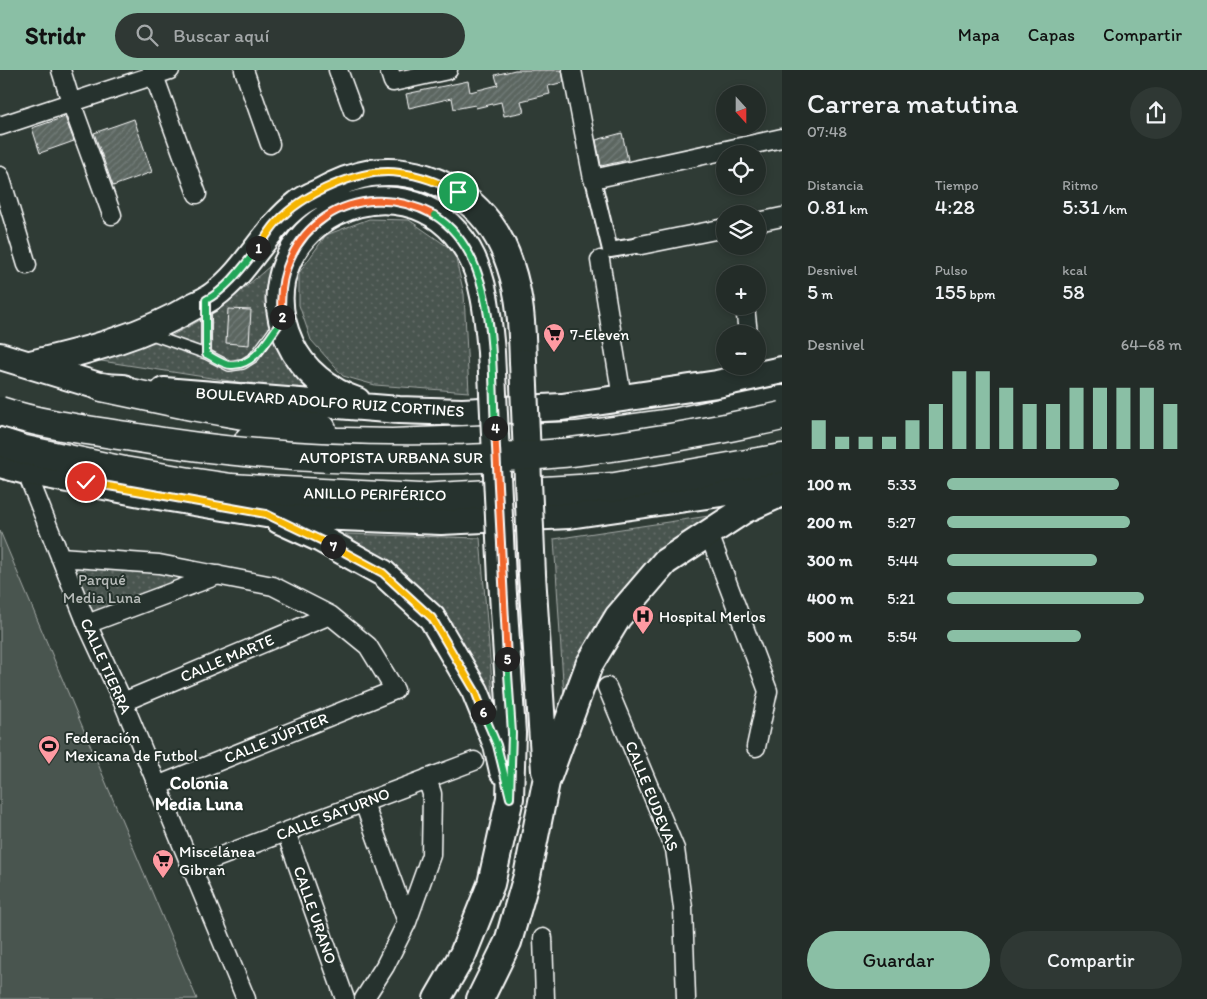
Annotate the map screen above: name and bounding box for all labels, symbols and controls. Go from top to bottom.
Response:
search box [115,13,465,58]
text: Stridr [25,21,85,50]
icon: search [133,21,161,49]
text: Buscar aquí [173,24,269,47]
text: Mapa [958,24,1000,46]
text: Capas [1028,24,1075,46]
text: Compartir [1103,24,1182,46]
north arrow [716,85,766,135]
map controls [716,85,766,375]
text: Carrera matutina [807,86,1018,120]
button: share [1130,87,1182,139]
text: 07:48 [807,122,847,141]
button: locate [716,145,766,195]
pin [437,171,479,213]
text: Distancia [807,177,864,194]
text: Tiempo [935,177,979,194]
text: Ritmo [1062,177,1098,194]
icon: arrive [444,178,472,206]
text: 0.81 [807,194,846,219]
text: 4:28 [935,194,975,219]
text: 5:31 [1062,194,1100,219]
text: km [846,201,868,218]
text: /km [1100,201,1127,218]
button: layers [716,205,766,255]
pin: 1 [246,236,270,260]
text: 1 [255,240,262,257]
text: Desnivel [807,262,857,279]
text: Pulso [935,262,968,279]
text: kcal [1062,262,1087,279]
button: + [716,265,766,315]
text: 5 [807,279,818,304]
text: 155 [935,279,966,304]
text: 58 [1062,279,1085,304]
text: m [818,286,833,303]
text: bpm [966,286,996,303]
pin: 2 [270,304,294,330]
text: 2 [279,309,286,326]
supermarket icon: 7-Eleven [542,322,566,353]
place label: 7-Eleven [570,325,629,344]
button: − [716,325,766,375]
text: Desnivel [807,335,865,354]
text: 64–68 m [1121,335,1182,354]
street label: BOULEVARD ADOLFO RUIZ CORTINES [195,383,465,421]
pin: 4 [482,416,508,440]
text: 4 [491,420,500,437]
street label: AUTOPISTA URBANA SUR [299,448,483,467]
pin [65,461,107,503]
icon: check [72,468,100,496]
text: 100 m [807,475,851,494]
text: 5:33 [887,475,917,494]
street label: ANILLO PERIFÉRICO [303,483,447,505]
text: 200 m [807,513,852,532]
text: 5:27 [887,513,916,532]
pin: 7 [320,534,346,558]
text: 7 [330,538,337,555]
text: 300 m [807,551,853,570]
text: 5:44 [887,551,919,570]
park label: Parqué Media Luna [63,570,141,607]
text: 400 m [807,589,853,608]
text: 5:21 [887,589,915,608]
hospital icon: Hospital Merlos [631,604,655,635]
place label: Hospital Merlos [659,607,766,626]
street label: CALLE TIERRA [76,615,136,717]
text: 500 m [807,627,852,646]
text: 5:54 [887,627,917,646]
street label: CALLE MARTE [177,630,277,686]
pin: 5 [494,646,520,672]
text: 5 [504,651,511,668]
pin: 6 [470,700,496,724]
text: 6 [480,704,487,721]
street label: CALLE JÚPITER [221,708,331,767]
place label: Federación Mexicana de Futbol [65,728,198,765]
sports icon: Federación Mexicana de Futbol [37,734,61,765]
street label: CALLE EUDEVAS [621,738,683,854]
district label: Colonia Media Luna [155,772,243,815]
street label: CALLE SATURNO [273,784,393,844]
place label: Miscelánea Gibran [179,842,256,879]
supermarket icon: Miscelánea Gibran [151,848,175,879]
street label: CALLE URANO [289,864,341,966]
button: Guardar [807,931,990,989]
button: Compartir [1000,931,1182,989]

